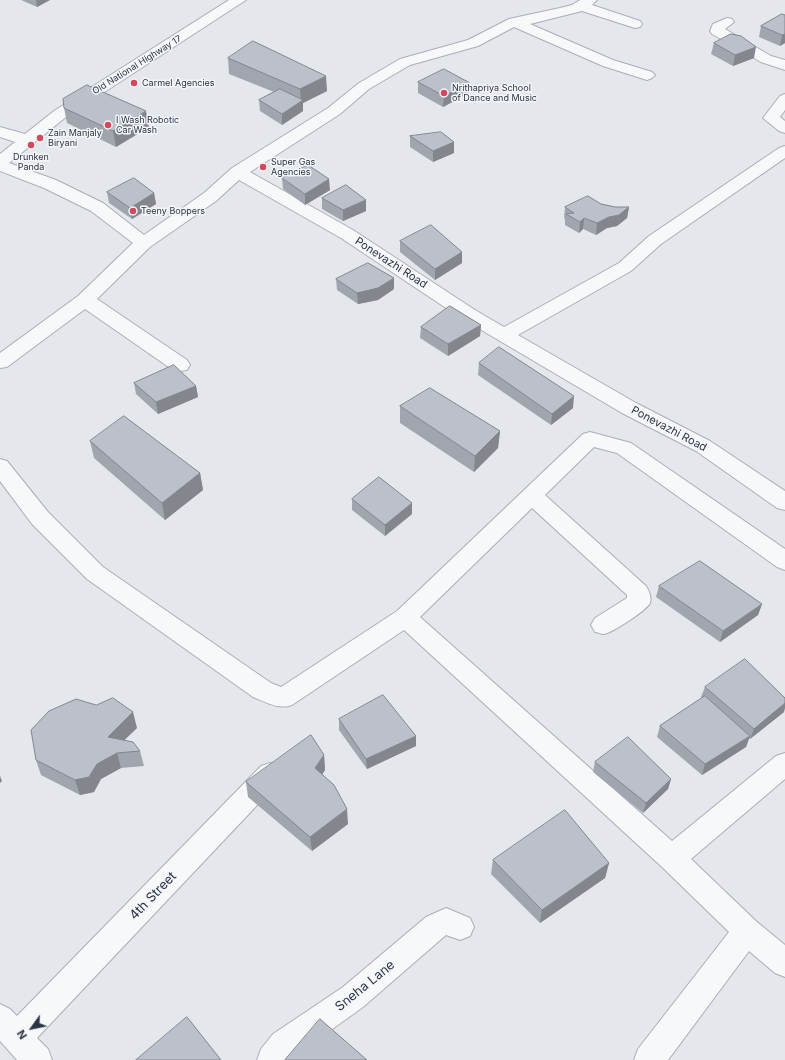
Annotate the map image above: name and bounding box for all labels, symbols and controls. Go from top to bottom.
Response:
street label: Old National Highway 17 [91,33,183,97]
marker: Carmel Agencies [129,78,139,88]
place label: Carmel Agencies [142,78,215,88]
place label: Nrithapriya School of Dance and Music [452,83,537,104]
marker: Nrithapriya School of Dance and Music [439,88,449,98]
place label: I Wash Robotic Car Wash [116,115,179,136]
marker: I Wash Robotic Car Wash [103,120,113,130]
place label: Zain Manjaly Biryani [48,128,102,149]
marker: Zain Manjaly Biryani [35,133,45,143]
marker: Drunken Panda [26,140,36,150]
place label: Drunken Panda [13,152,49,173]
place label: Super Gas Agencies [271,157,315,178]
marker: Super Gas Agencies [258,162,268,172]
marker: Teeny Boppers [128,206,138,216]
place label: Teeny Boppers [141,206,205,216]
street label: Ponevazhi Road [352,235,430,291]
street label: Ponevazhi Road [629,404,709,454]
street label: 4th Street [126,869,180,923]
street label: Sneha Lane [332,957,398,1015]
north arrow [12,1008,52,1048]
text: N [14,1027,30,1042]

